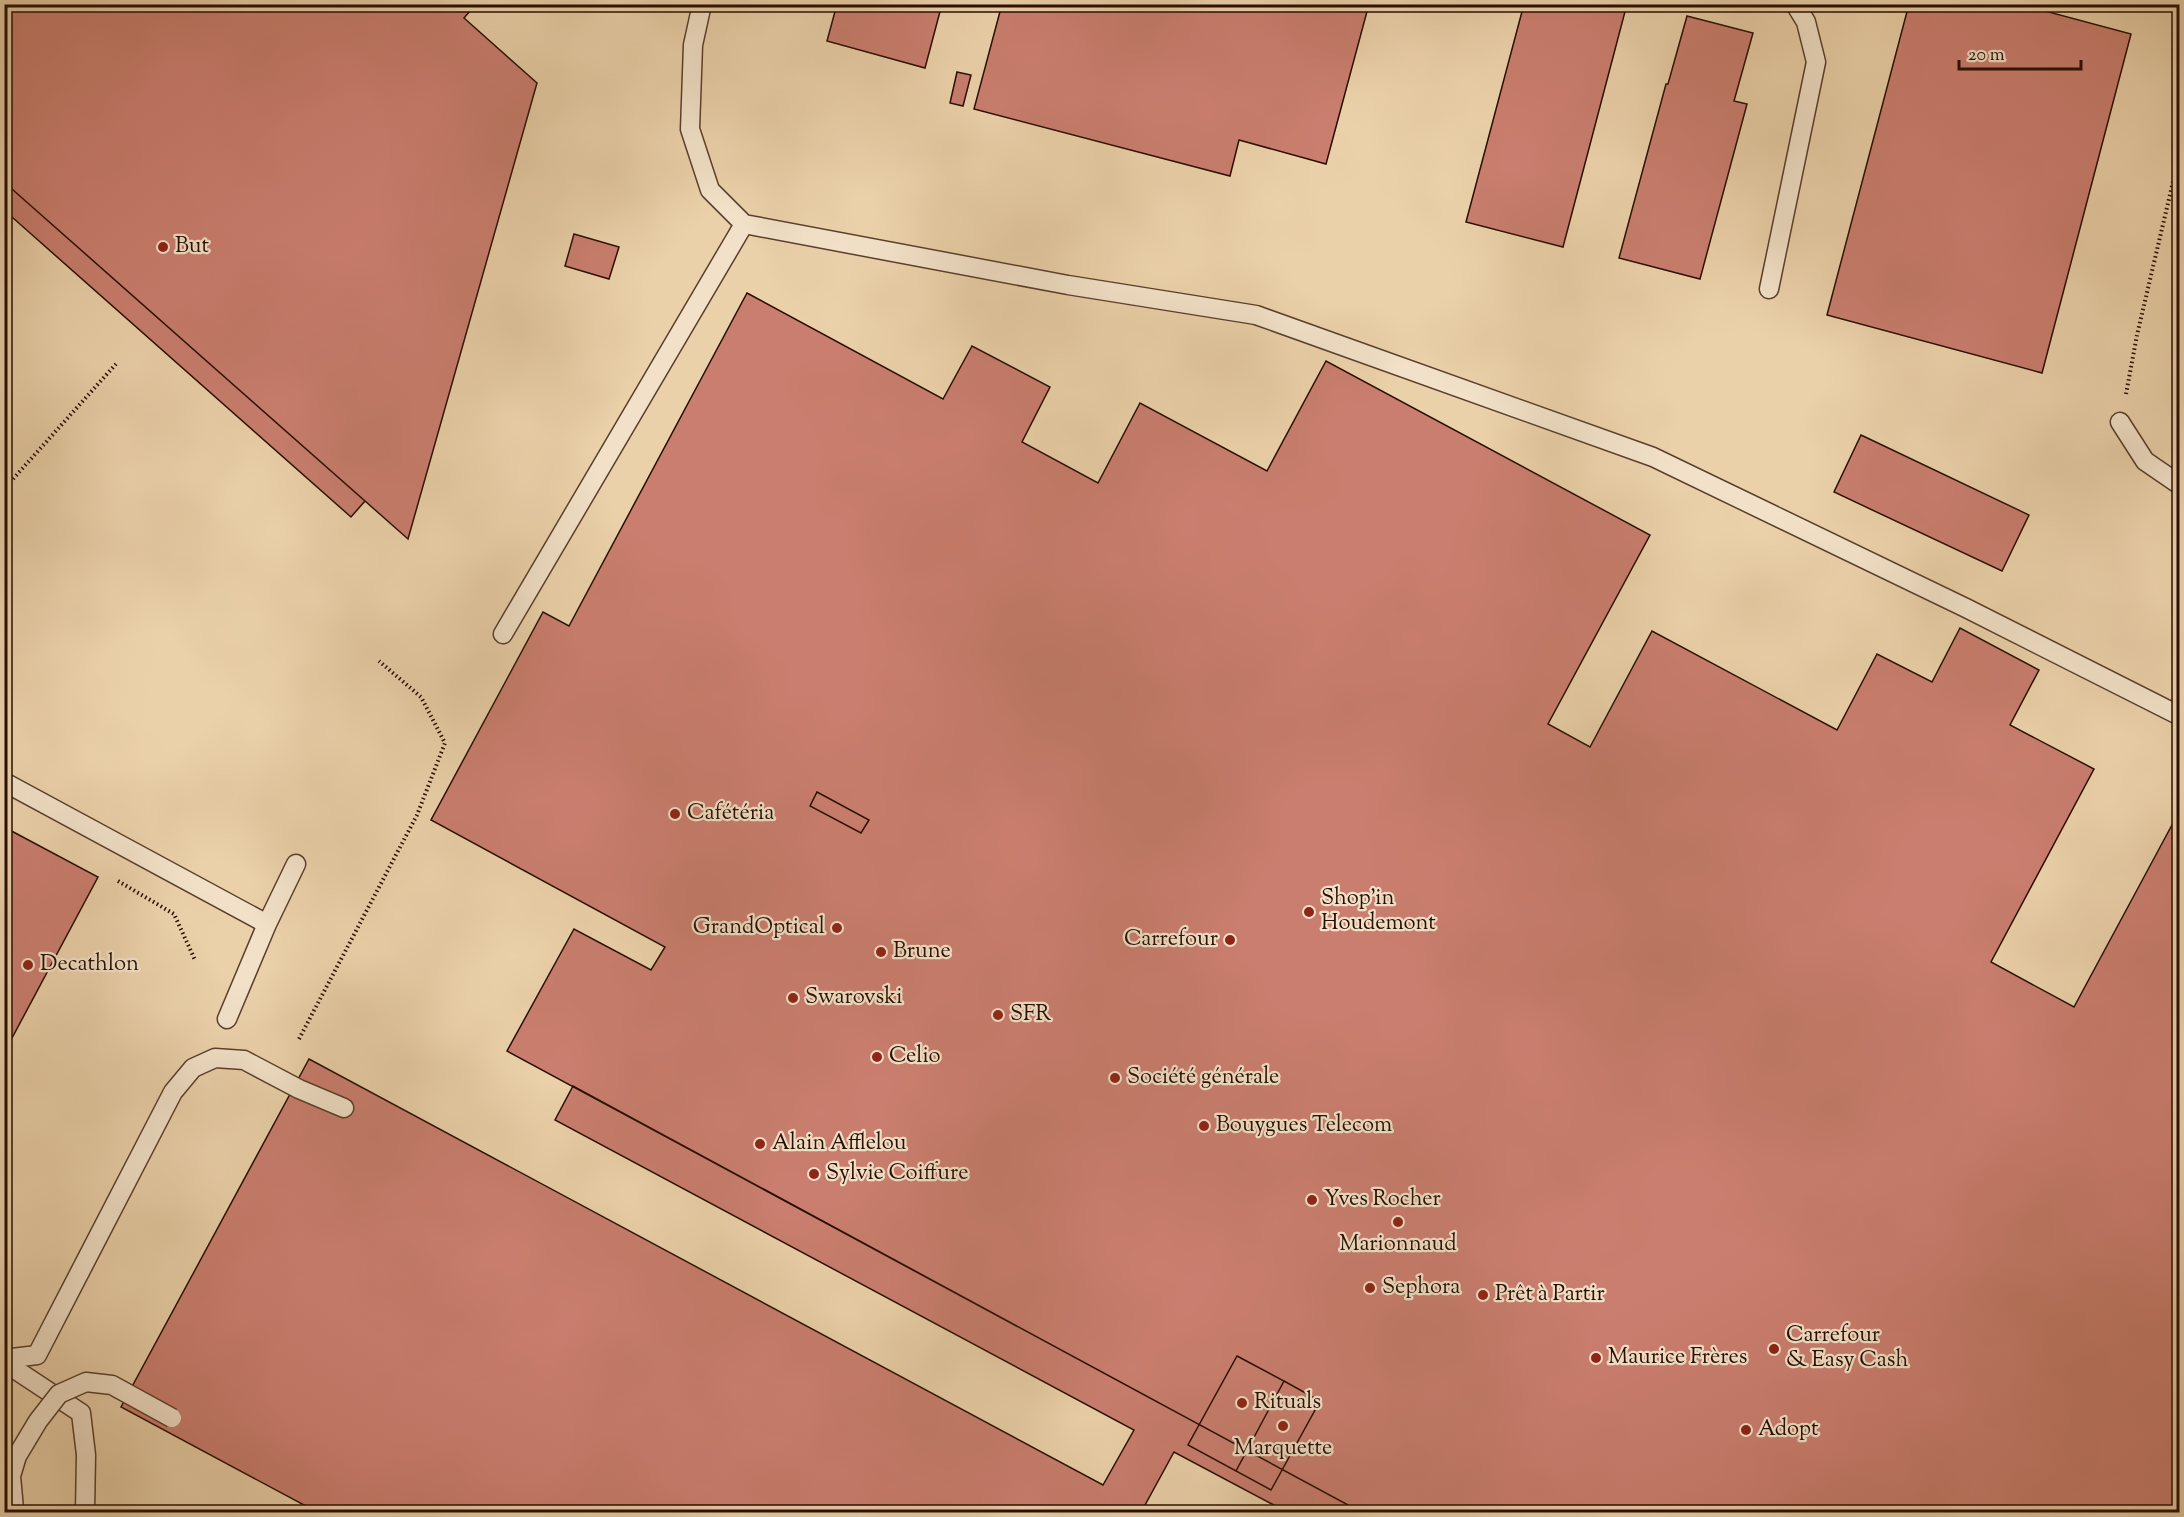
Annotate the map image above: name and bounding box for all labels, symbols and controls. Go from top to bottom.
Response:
scale bar [1959,33,2080,71]
text: 20 m [1968,43,2005,69]
place label: But [175,231,210,263]
marker: But [156,240,170,254]
place label: Cafétéria [687,798,774,830]
marker: Cafétéria [668,807,682,821]
place label: Shop’in Houdemont [1321,883,1436,940]
marker: Shop’in Houdemont [1302,905,1316,919]
place label: GrandOptical [693,912,825,944]
marker: GrandOptical [830,921,844,935]
place label: Carrefour [1124,924,1218,956]
marker: Carrefour [1223,933,1237,947]
place label: Brune [893,936,951,968]
marker: Brune [874,945,888,959]
place label: Decathlon [40,949,139,981]
marker: Decathlon [21,958,35,972]
place label: Swarovski [805,982,902,1014]
marker: Swarovski [786,991,800,1005]
place label: SFR [1010,999,1051,1031]
marker: SFR [991,1008,1005,1022]
place label: Celio [889,1041,941,1073]
marker: Celio [870,1050,884,1064]
place label: Société générale [1127,1062,1279,1094]
marker: Société générale [1108,1071,1122,1085]
place label: Bouygues Telecom [1216,1110,1392,1142]
marker: Bouygues Telecom [1197,1119,1211,1133]
place label: Alain Afflelou [772,1128,907,1160]
marker: Alain Afflelou [753,1137,767,1151]
place label: Sylvie Coiffure [826,1158,968,1190]
marker: Sylvie Coiffure [807,1167,821,1181]
place label: Yves Rocher [1324,1184,1441,1216]
marker: Yves Rocher [1305,1193,1319,1207]
marker: Marionnaud [1391,1215,1405,1229]
place label: Marionnaud [1339,1229,1457,1261]
place label: Sephora [1382,1272,1460,1304]
place label: Prêt à Partir [1495,1279,1605,1311]
marker: Sephora [1363,1281,1377,1295]
marker: Prêt à Partir [1476,1288,1490,1302]
place label: Carrefour & Easy Cash [1786,1320,1908,1377]
place label: Maurice Frères [1608,1342,1748,1374]
marker: Carrefour & Easy Cash [1767,1342,1781,1356]
marker: Maurice Frères [1589,1351,1603,1365]
place label: Rituals [1254,1387,1321,1419]
marker: Rituals [1235,1396,1249,1410]
place label: Adopt [1758,1414,1819,1446]
marker: Marquette [1276,1419,1290,1433]
marker: Adopt [1739,1423,1753,1437]
place label: Marquette [1234,1433,1332,1465]

